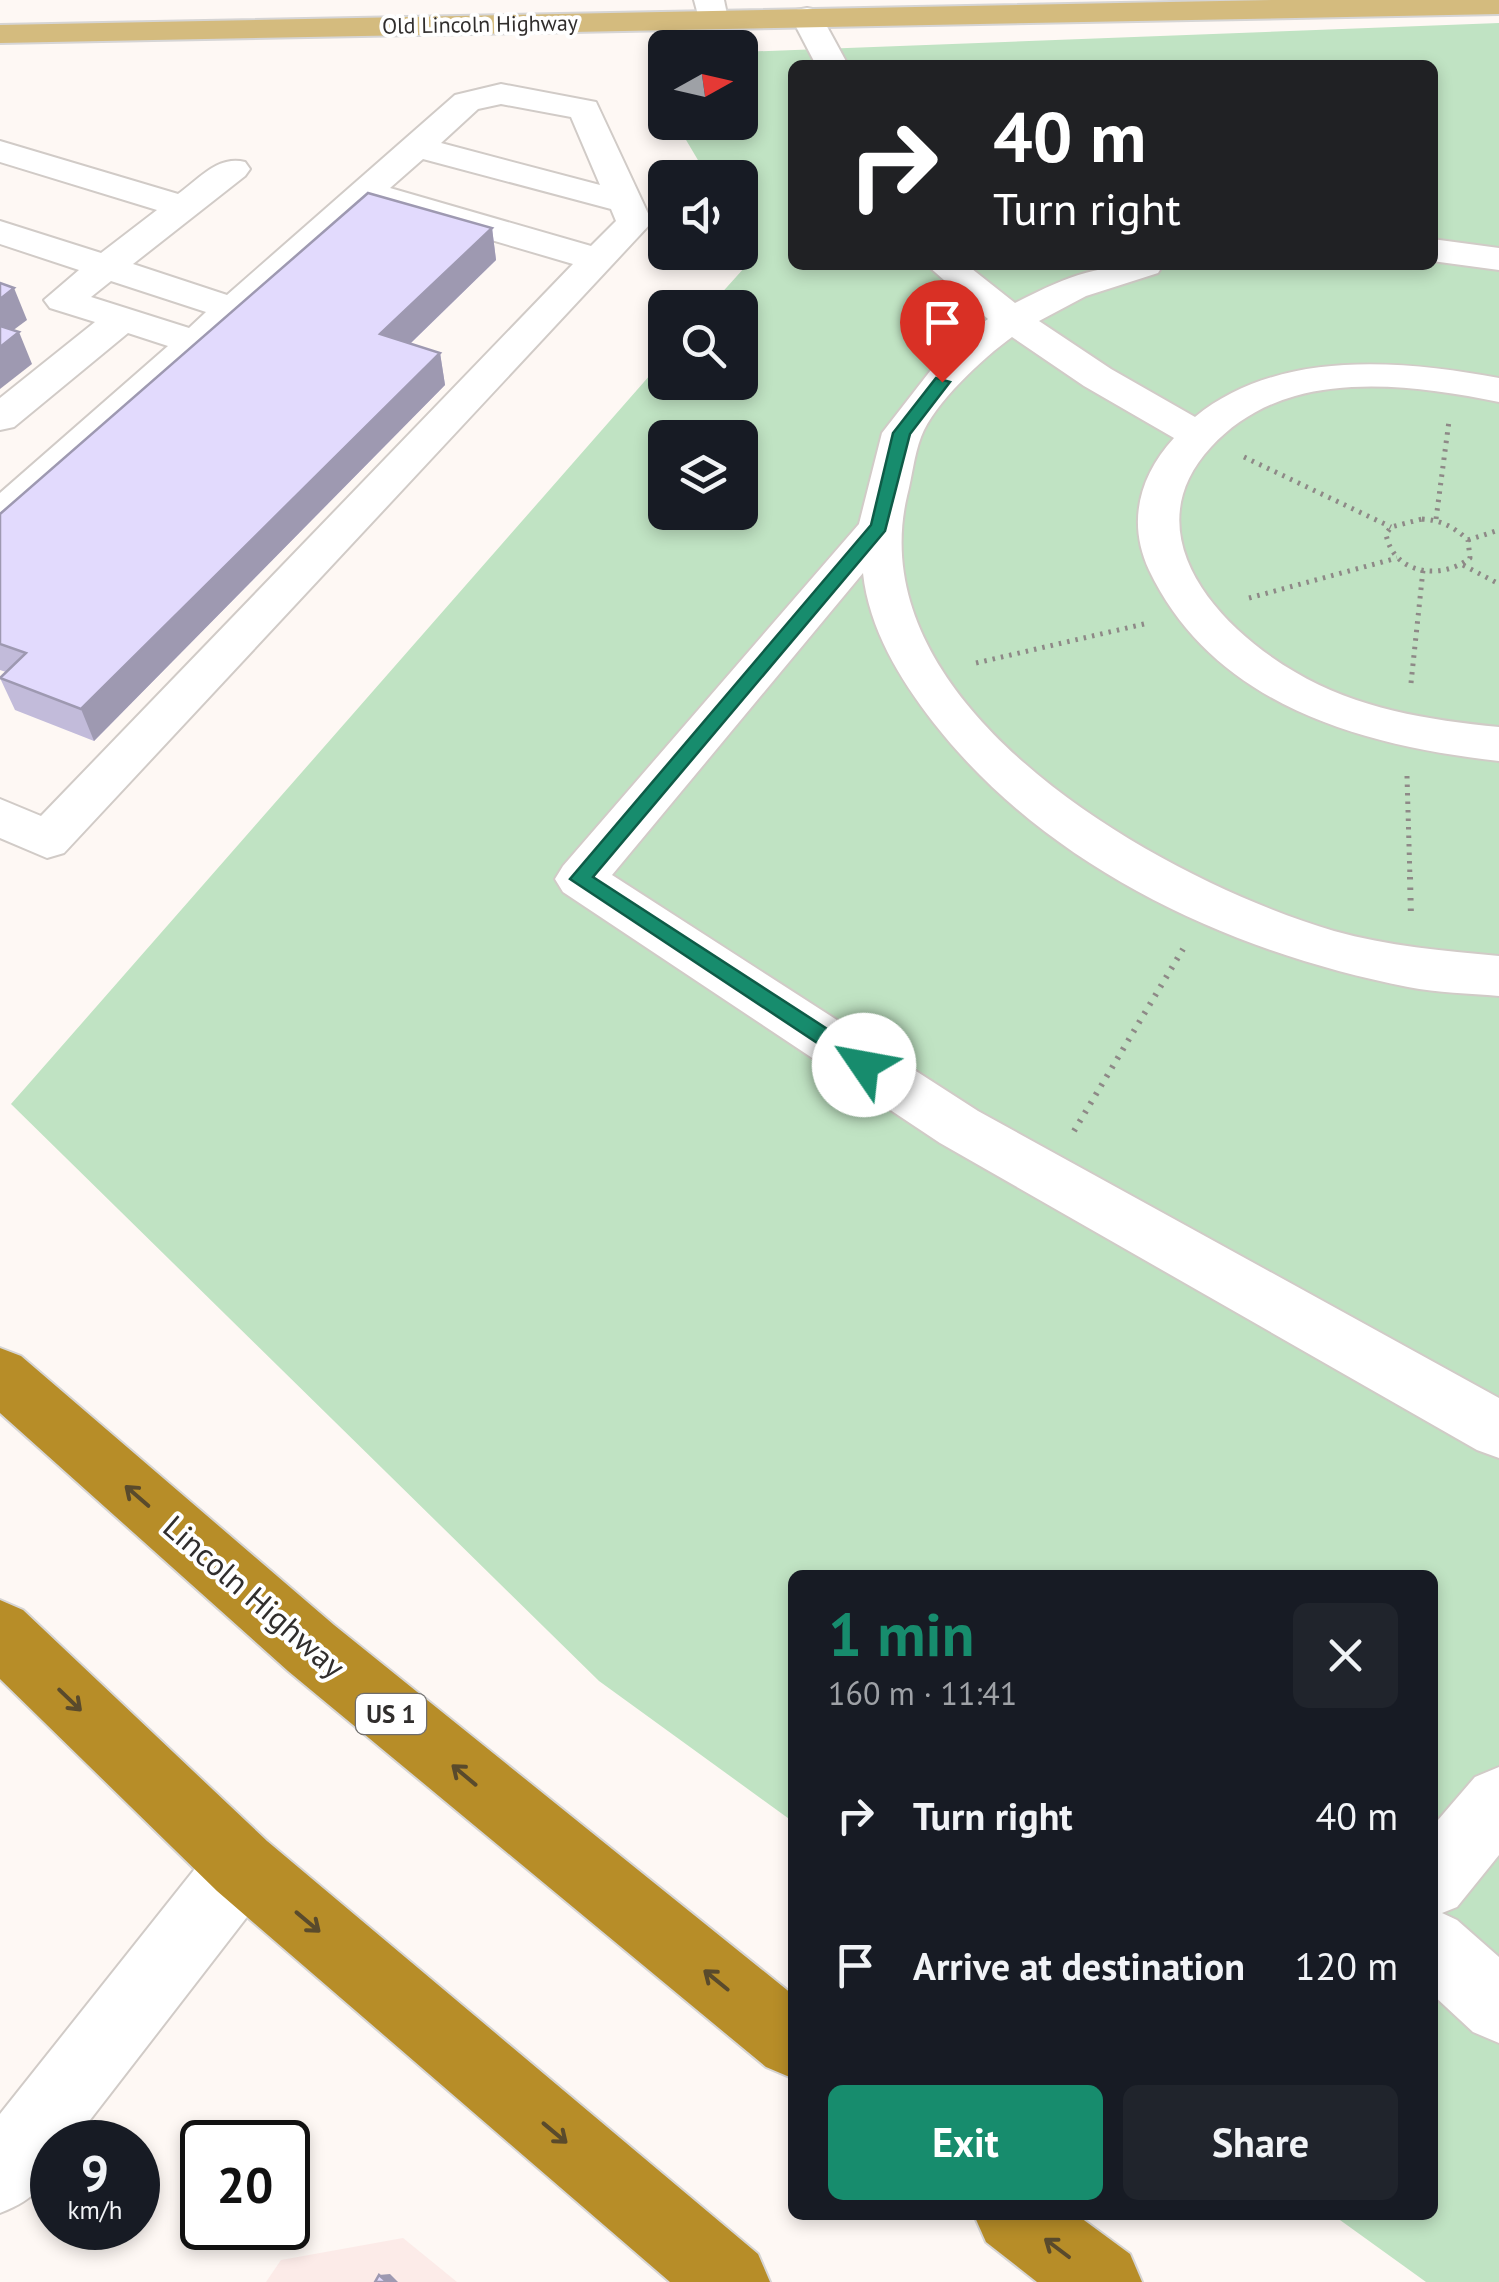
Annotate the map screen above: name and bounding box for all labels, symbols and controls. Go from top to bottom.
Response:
street label: Old Lincoln Highway [382,8,579,40]
north arrow [648,30,758,140]
map controls [648,30,758,530]
text: 40 m [993,91,1146,181]
icon: right [828,100,958,230]
button: sound [648,160,758,270]
text: Turn right [993,179,1181,237]
pin [900,280,985,383]
button: search [648,290,758,400]
icon: arrive [915,295,970,350]
button: layers [648,420,758,530]
position arrow [812,1013,916,1117]
one-way arrow [125,1485,150,1508]
street label: Lincoln Highway [155,1506,355,1687]
text: 1 min [828,1595,974,1673]
button: close [1293,1603,1398,1708]
text: 160 m · 11:41 [828,1672,1017,1714]
one-way arrow [58,1688,82,1712]
road number: US 1 [356,1694,426,1734]
one-way arrow [452,1764,478,1786]
icon: right [828,1788,883,1843]
text: Turn right [913,1791,1073,1840]
text: 40 m [1316,1791,1398,1840]
one-way arrow [294,1911,320,1933]
icon: arrive [828,1938,883,1993]
text: Arrive at destination [913,1941,1245,1990]
text: 120 m [1295,1941,1398,1990]
one-way arrow [704,1969,730,1991]
button: Exit [828,2085,1103,2200]
button: Share [1123,2085,1398,2200]
speed limit sign: 20 [180,2120,310,2250]
one-way arrow [541,2122,567,2144]
text: 9 [81,2140,109,2205]
text: km/h [68,2194,122,2226]
one-way arrow [1044,2238,1071,2259]

